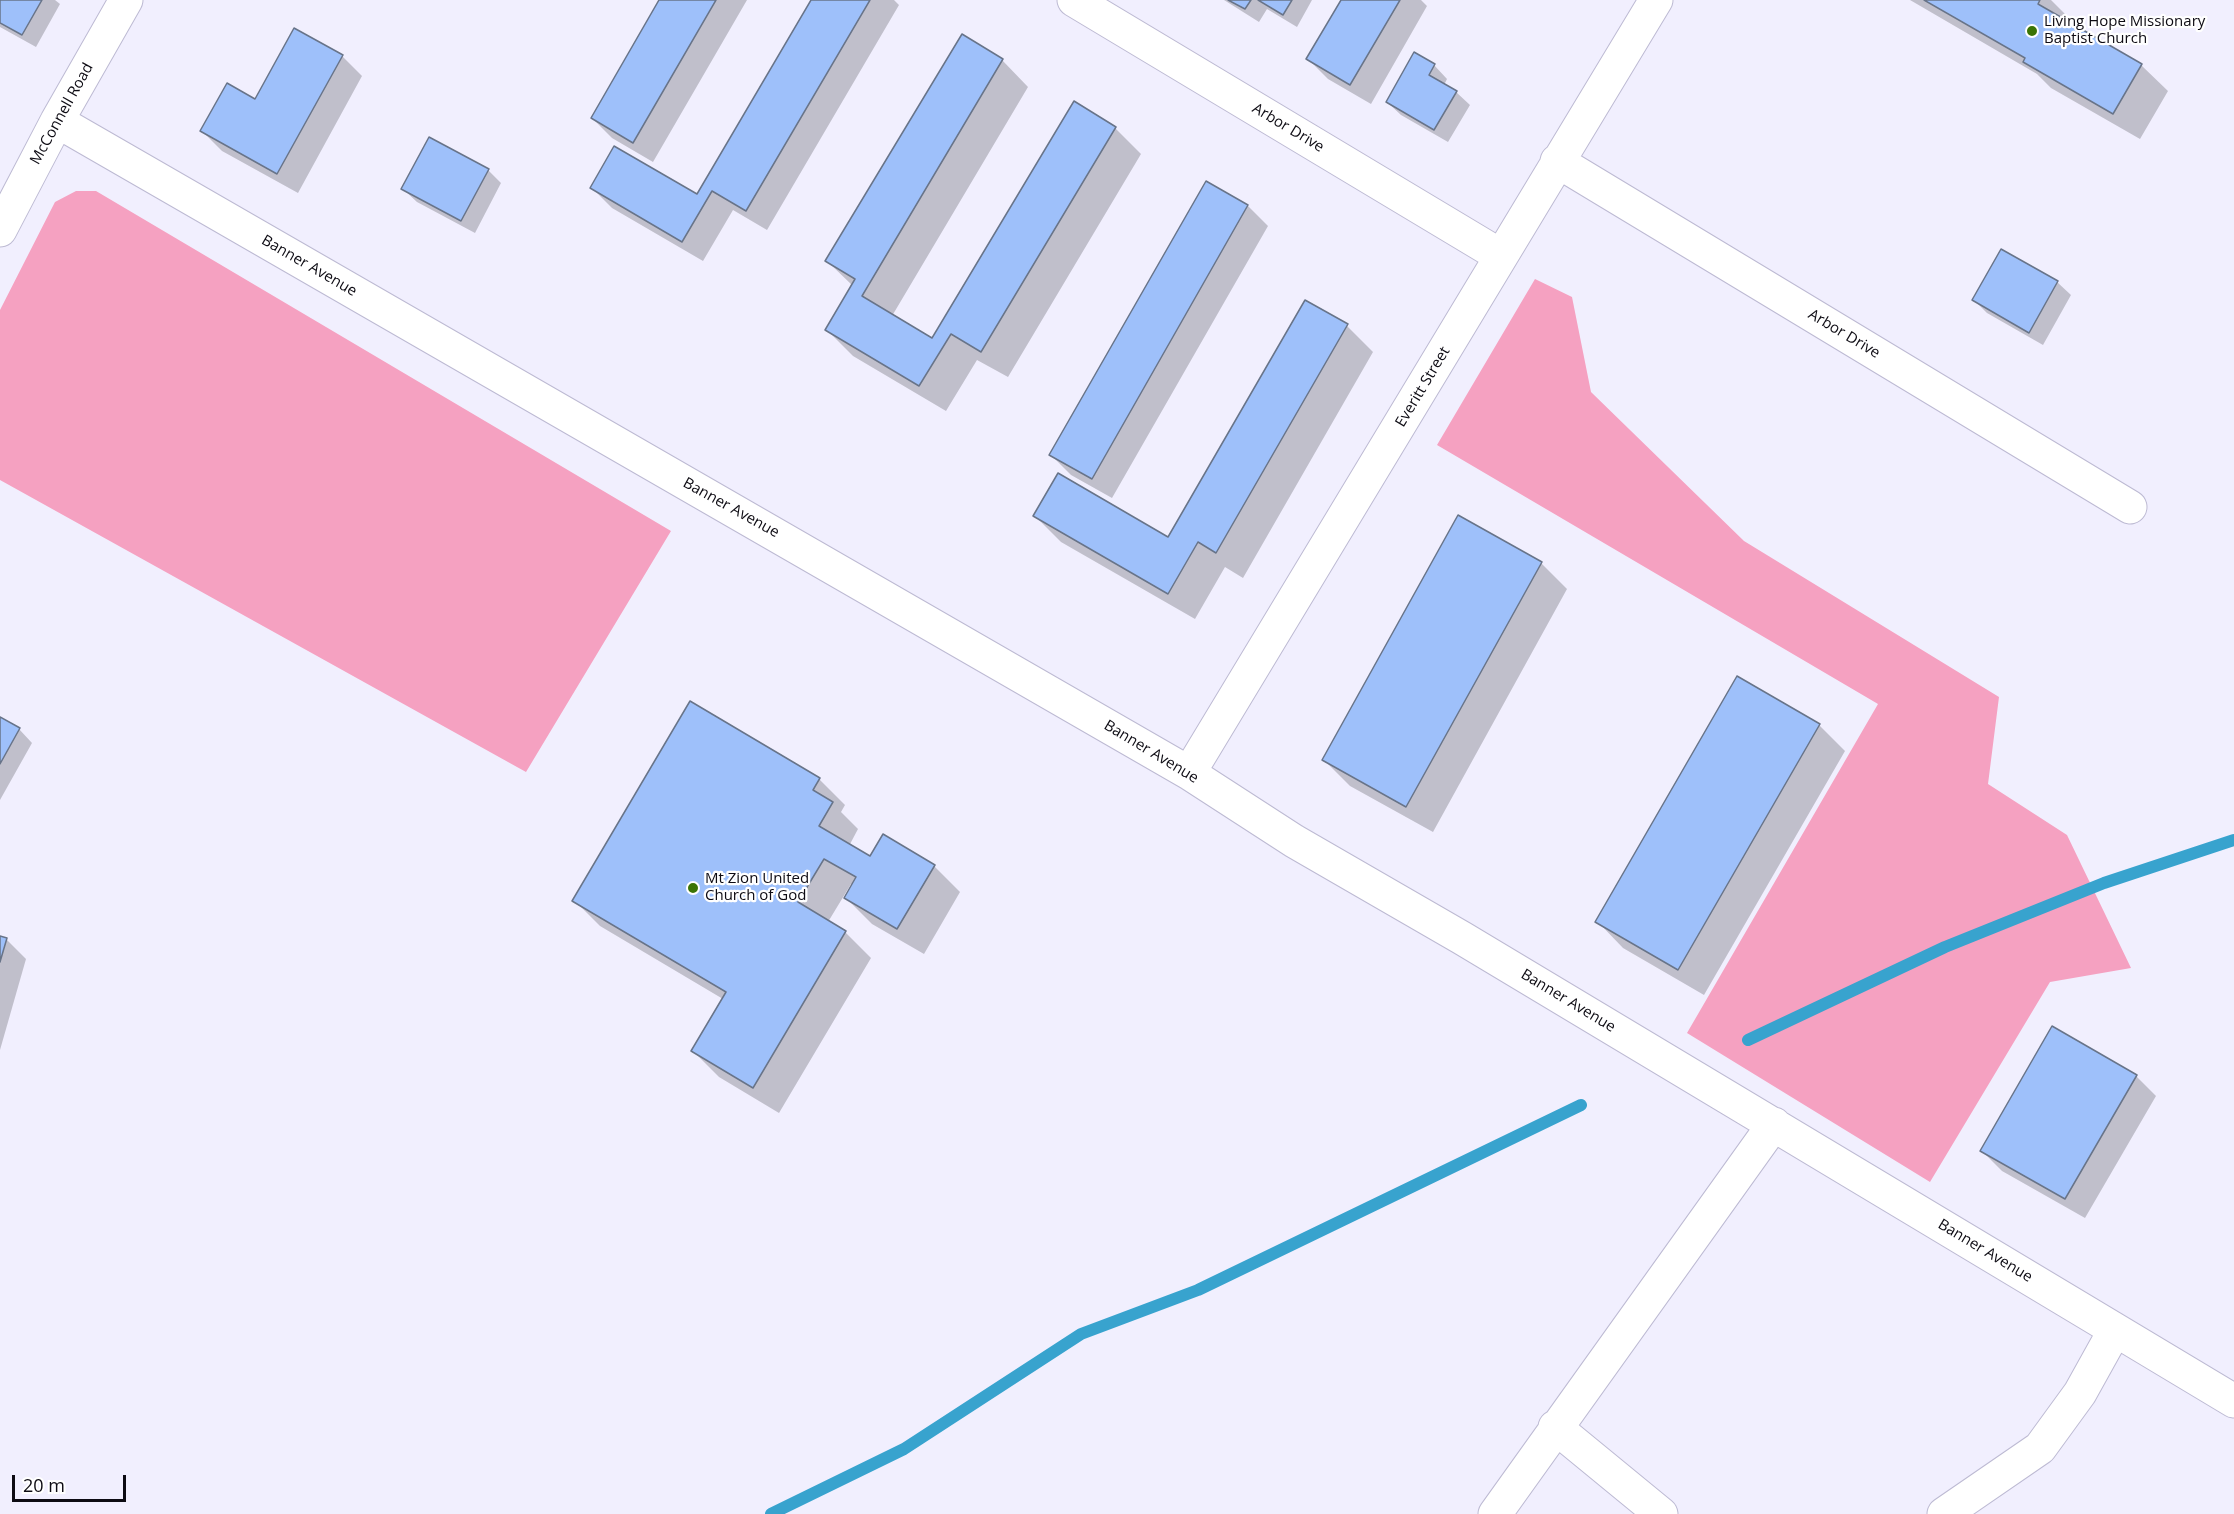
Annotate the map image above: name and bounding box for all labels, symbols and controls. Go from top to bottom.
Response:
place label: Living Hope Missionary Baptist Church [2044,13,2205,48]
marker: Living Hope Missionary Baptist Church [2025,24,2039,38]
street label: McConnell Road [27,60,97,168]
street label: Arbor Drive [1249,100,1327,156]
street label: Banner Avenue [258,231,360,301]
street label: Arbor Drive [1805,306,1883,362]
street label: Everitt Street [1392,344,1454,430]
street label: Banner Avenue [680,474,782,542]
street label: Banner Avenue [1100,717,1202,787]
place label: Mt Zion United Church of God [705,870,809,905]
marker: Mt Zion United Church of God [686,881,700,895]
street label: Banner Avenue [1517,966,1619,1036]
street label: Banner Avenue [1934,1216,2036,1286]
scale bar [15,1463,129,1501]
text: 20 m [23,1473,65,1497]

